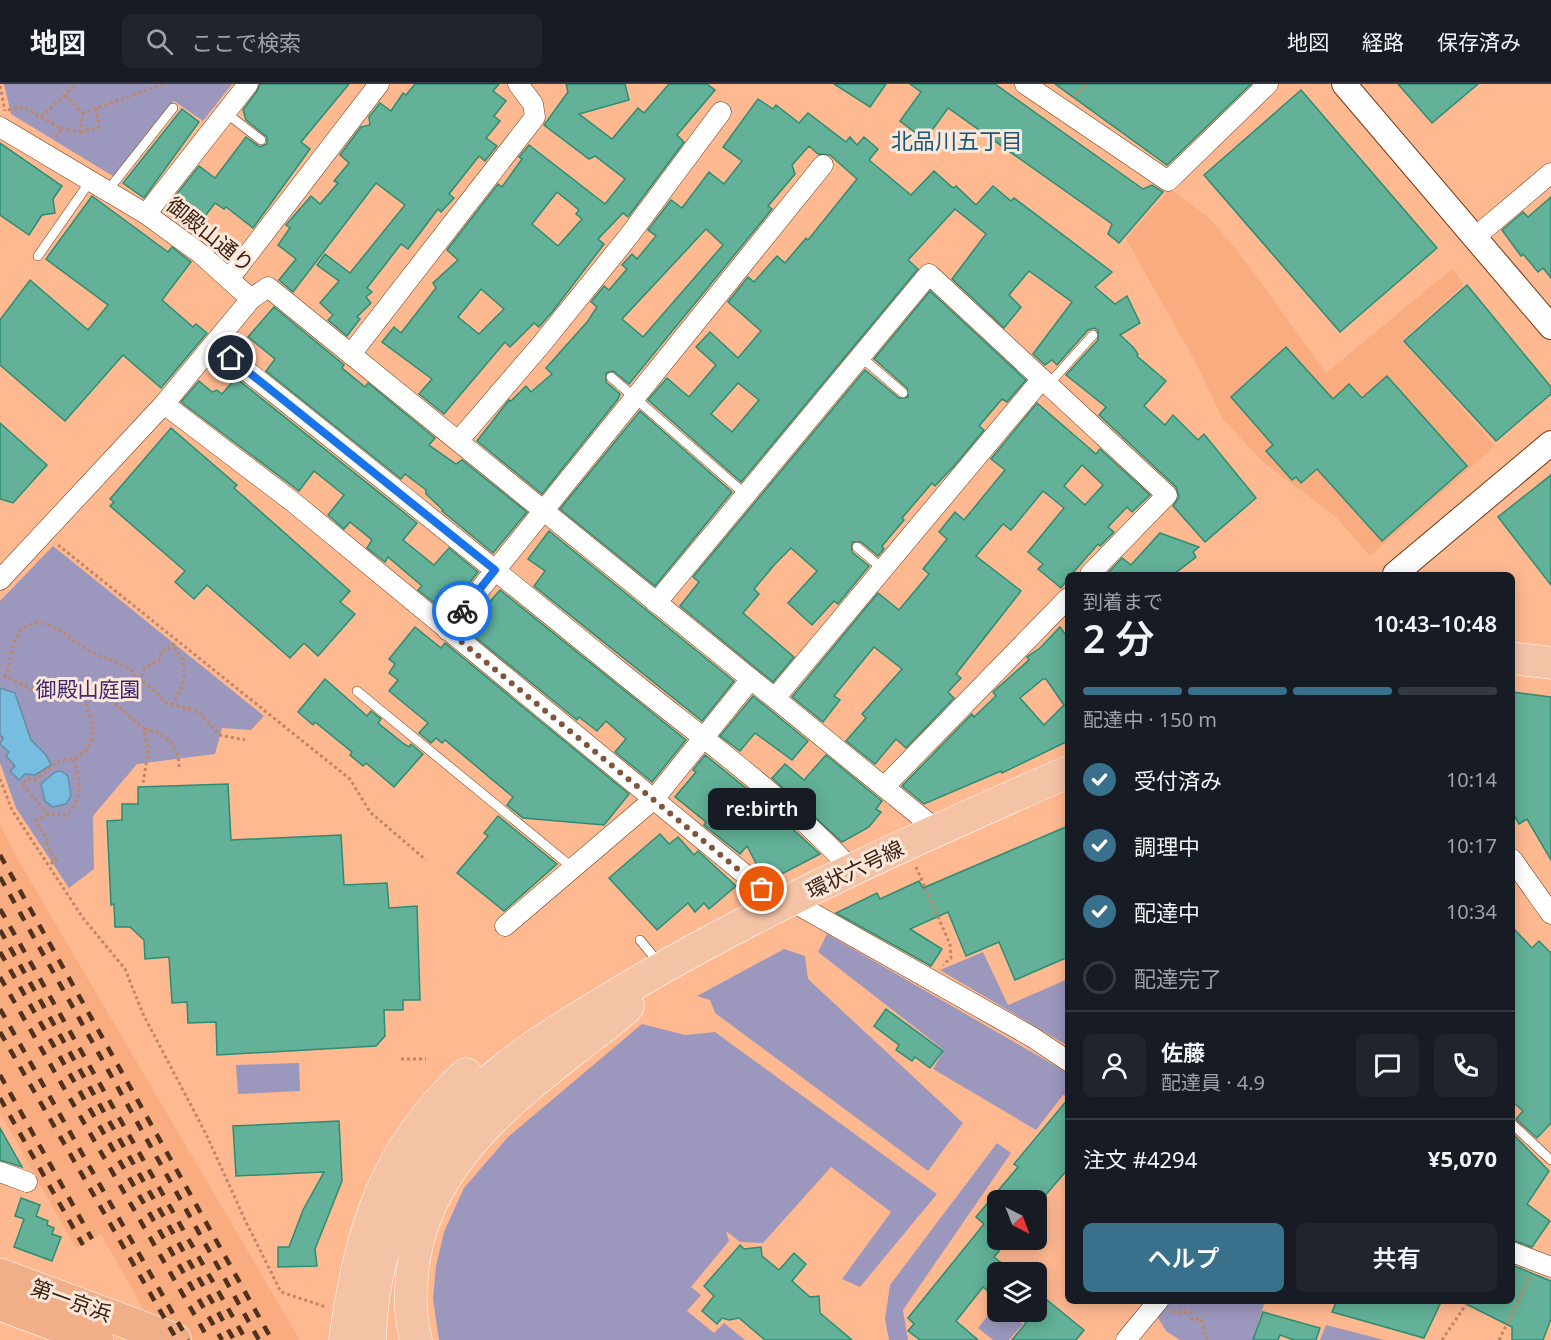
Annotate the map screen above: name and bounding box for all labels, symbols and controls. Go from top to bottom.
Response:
search box [122,14,542,68]
text: 地図 [30,23,86,61]
icon: search [143,25,176,58]
text: ここで検索 [191,27,301,57]
text: 地図 [1287,28,1329,56]
text: 経路 [1362,28,1404,56]
text: 保存済み [1437,28,1521,56]
district label: 北品川五丁目 [891,125,1023,155]
street label: 御殿山通り [161,190,260,278]
pin [205,332,256,383]
icon: home [214,341,247,374]
courier [432,581,492,641]
text: 到着まで [1083,588,1163,615]
icon: bike [446,595,479,628]
text: 10:43–10:48 [1373,608,1497,638]
text: 2 分 [1083,611,1154,664]
park label: 御殿山庭園 [36,675,141,703]
text: 配達中 · 150 m [1083,706,1217,733]
icon: check [1083,763,1116,796]
text: 受付済み [1134,765,1222,795]
text: 10:14 [1446,766,1497,793]
callout: re:birth [708,787,816,829]
text: re:birth [725,795,799,822]
icon: check [1083,829,1116,862]
text: 調理中 [1134,831,1200,861]
text: 10:17 [1446,832,1497,859]
street label: 環状六号線 [801,834,908,905]
pin [736,863,787,914]
icon: bag [745,872,778,905]
icon: check [1083,895,1116,928]
text: 配達中 [1134,897,1200,927]
text: 10:34 [1446,898,1497,925]
text: 配達完了 [1134,963,1222,993]
button: person [1083,1034,1146,1097]
button: chat [1356,1034,1419,1097]
button: phone [1434,1034,1497,1097]
text: 佐藤 [1161,1037,1205,1067]
text: 配達員 · 4.9 [1161,1069,1265,1096]
text: ¥5,070 [1428,1143,1497,1173]
text: 注文 #4294 [1083,1144,1197,1174]
north arrow [987,1190,1047,1250]
map controls [987,1190,1047,1322]
button: ヘルプ [1083,1223,1284,1292]
button: 共有 [1296,1223,1497,1292]
button: layers [987,1262,1047,1322]
street label: 第一京浜 [27,1273,116,1328]

